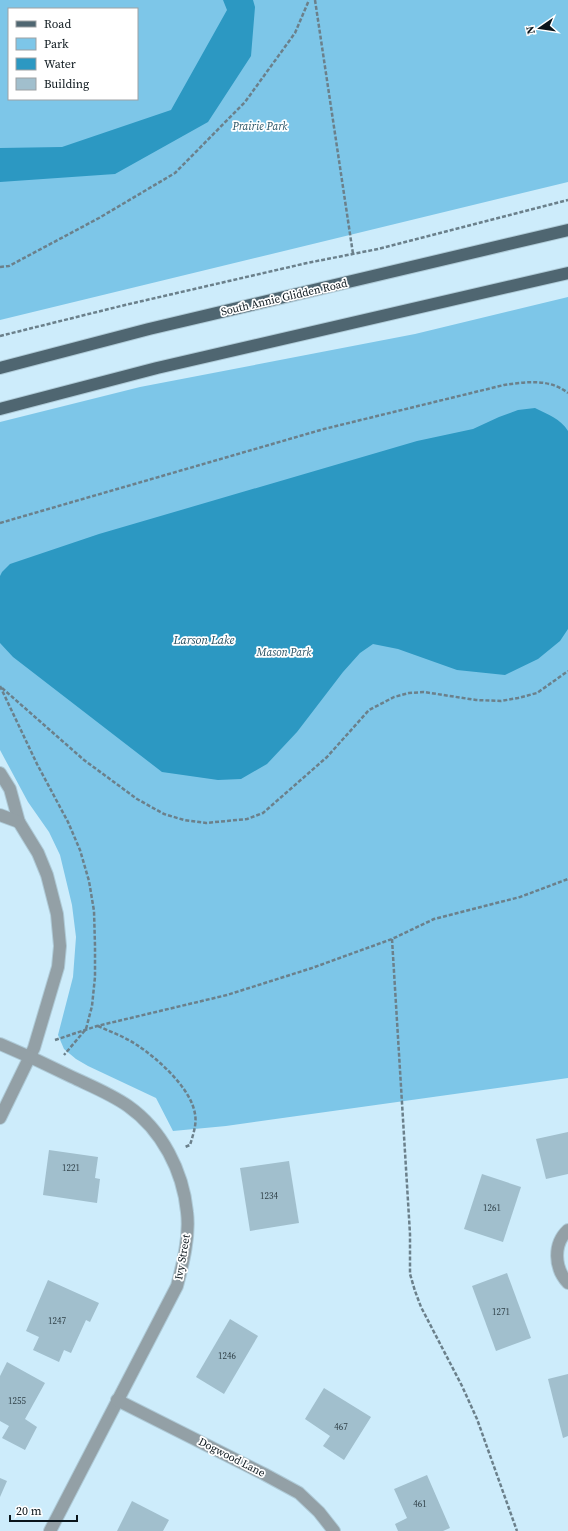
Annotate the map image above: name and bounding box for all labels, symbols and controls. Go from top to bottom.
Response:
legend [8,8,138,100]
north arrow [520,8,560,48]
text: Road [44,16,71,32]
text: N [523,25,539,36]
text: Park [44,36,69,52]
text: Water [44,56,76,72]
text: Building [44,76,89,92]
park label: Prairie Park [231,119,288,134]
street label: South Annie Glidden Road [220,275,349,319]
water label: Larson Lake [173,632,235,648]
park label: Mason Park [256,645,312,660]
house number: 1221 [62,1162,80,1174]
house number: 1234 [260,1190,278,1202]
house number: 1261 [483,1202,501,1214]
street label: Ivy Street [171,1233,194,1281]
house number: 1271 [492,1306,510,1318]
house number: 1247 [48,1315,66,1327]
house number: 1246 [218,1350,236,1362]
house number: 1255 [8,1395,26,1407]
house number: 467 [334,1421,348,1433]
street label: Dogwood Lane [196,1434,268,1481]
scale bar [10,1497,77,1523]
house number: 461 [413,1498,427,1510]
text: 20 m [16,1503,42,1519]

